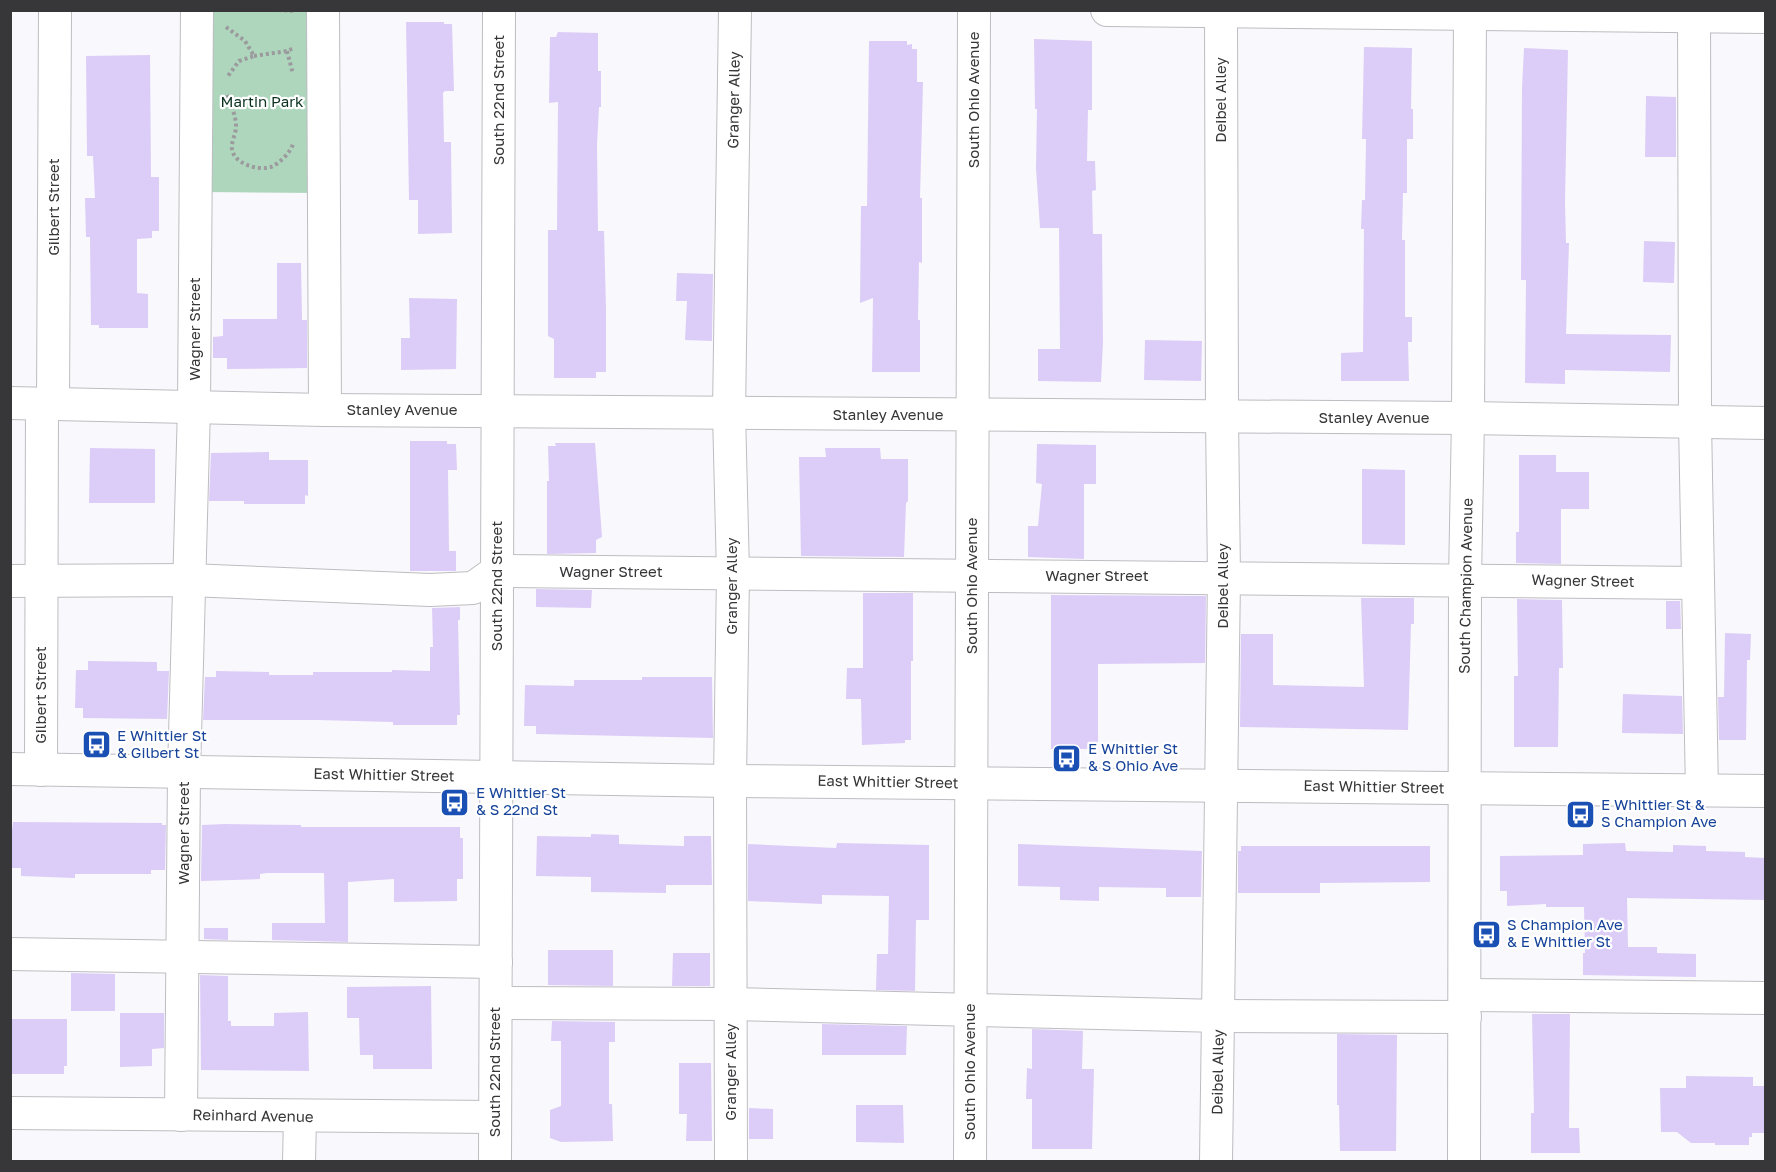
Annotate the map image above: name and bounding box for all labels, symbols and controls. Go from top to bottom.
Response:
street label: South Ohio Avenue [964,31,982,168]
street label: South 22nd Street [489,35,507,165]
street label: Granger Alley [723,50,743,149]
street label: Deibel Alley [1211,57,1229,143]
park label: Martin Park [221,92,304,110]
street label: Gilbert Street [44,158,62,256]
street label: Wagner Street [185,277,203,381]
street label: Stanley Avenue [346,400,458,418]
street label: Stanley Avenue [832,405,944,423]
street label: Stanley Avenue [1318,408,1430,426]
street label: South Champion Avenue [1454,498,1476,674]
street label: South Ohio Avenue [962,517,980,654]
street label: South 22nd Street [487,521,505,651]
street label: Granger Alley [722,537,740,635]
street label: Deibel Alley [1213,543,1231,629]
street label: Wagner Street [559,562,663,580]
street label: Wagner Street [1045,566,1149,584]
street label: Wagner Street [1531,570,1635,590]
street label: Gilbert Street [31,646,49,744]
place label: E Whittier St & Gilbert St [117,726,207,761]
bus stop icon: E Whittier St & Gilbert St [80,729,112,761]
place label: E Whittier St & S Ohio Ave [1088,739,1178,774]
bus stop icon: E Whittier St & S Ohio Ave [1051,742,1083,774]
street label: East Whittier Street [313,764,455,784]
street label: East Whittier Street [817,771,959,791]
street label: East Whittier Street [1303,776,1445,796]
street label: Wagner Street [174,781,192,885]
place label: E Whittier St & S 22nd St [476,783,566,818]
bus stop icon: E Whittier St & S 22nd St [439,786,471,818]
place label: E Whittier St & S Champion Ave [1601,795,1717,830]
bus stop icon: E Whittier St & S Champion Ave [1564,798,1596,830]
place label: S Champion Ave & E Whittier St [1507,915,1623,950]
bus stop icon: S Champion Ave & E Whittier St [1470,918,1502,950]
street label: South Ohio Avenue [960,1003,978,1140]
street label: South 22nd Street [485,1007,503,1137]
street label: Granger Alley [721,1023,739,1121]
street label: Deibel Alley [1207,1028,1227,1115]
street label: Reinhard Avenue [192,1105,314,1125]

